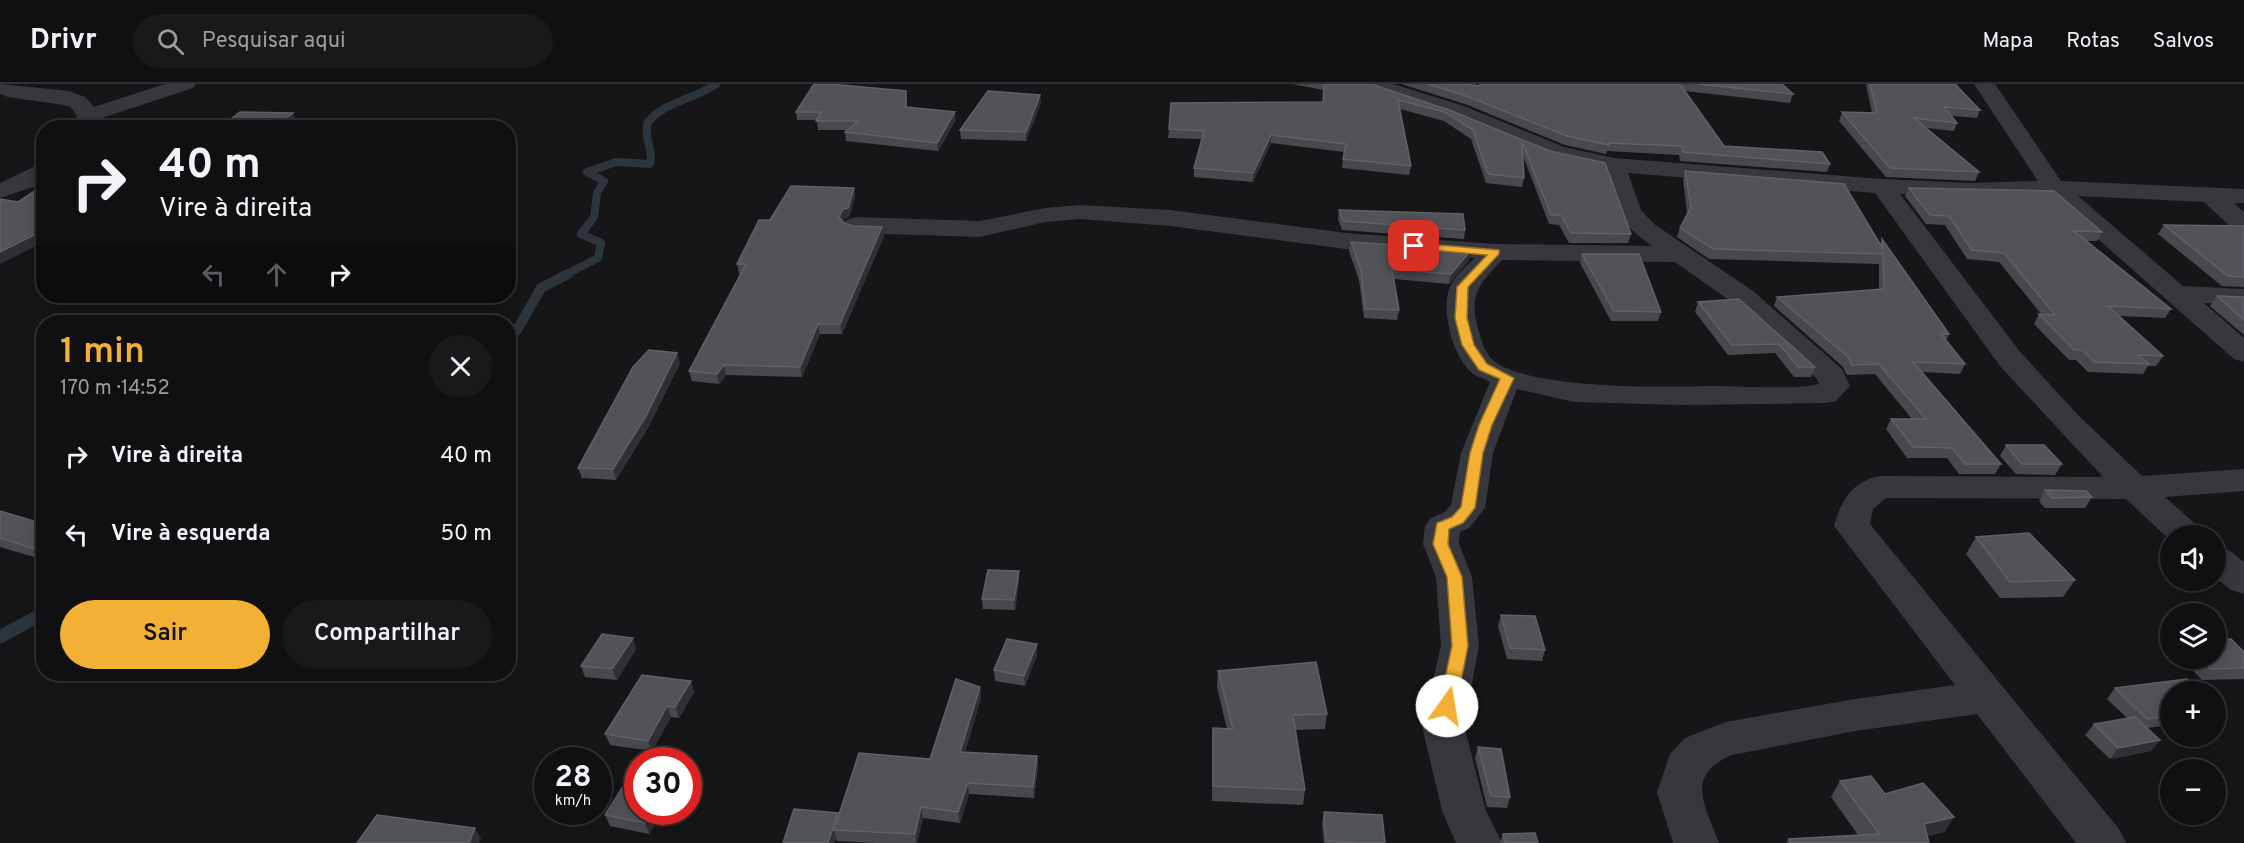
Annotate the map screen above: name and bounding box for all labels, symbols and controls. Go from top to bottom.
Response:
search box [133,14,553,68]
text: Drivr [30,23,97,59]
icon: search [154,25,187,58]
text: Pesquisar aqui [202,28,346,55]
text: Mapa [1983,28,2033,55]
text: Rotas [2066,28,2120,55]
text: Salvos [2153,28,2214,55]
text: 40 m [159,140,261,193]
icon: right [60,144,138,222]
text: Vire à direita [159,192,312,226]
pin [1388,220,1439,271]
icon: arrive [1397,229,1430,262]
icon: left [197,258,230,291]
icon: ahead [260,258,293,291]
icon: right [323,258,356,291]
text: 1 min [60,330,145,376]
button: close [429,335,492,398]
text: 170 m · 14:52 [60,376,170,402]
icon: right [60,440,93,473]
text: Vire à direita [111,443,243,470]
text: 40 m [440,443,492,470]
icon: left [60,518,93,551]
text: Vire à esquerda [111,521,270,548]
text: 50 m [440,521,492,548]
map controls [2160,525,2226,825]
button: sound [2160,525,2226,591]
button: Sair [60,600,270,669]
button: Compartilhar [282,600,492,669]
button: layers [2160,603,2226,669]
position arrow [1415,674,1479,738]
button: + [2160,681,2226,747]
speed limit sign: 30 [624,747,702,825]
button: − [2160,759,2226,825]
text: 28 [554,760,592,797]
text: km/h [555,792,591,811]

